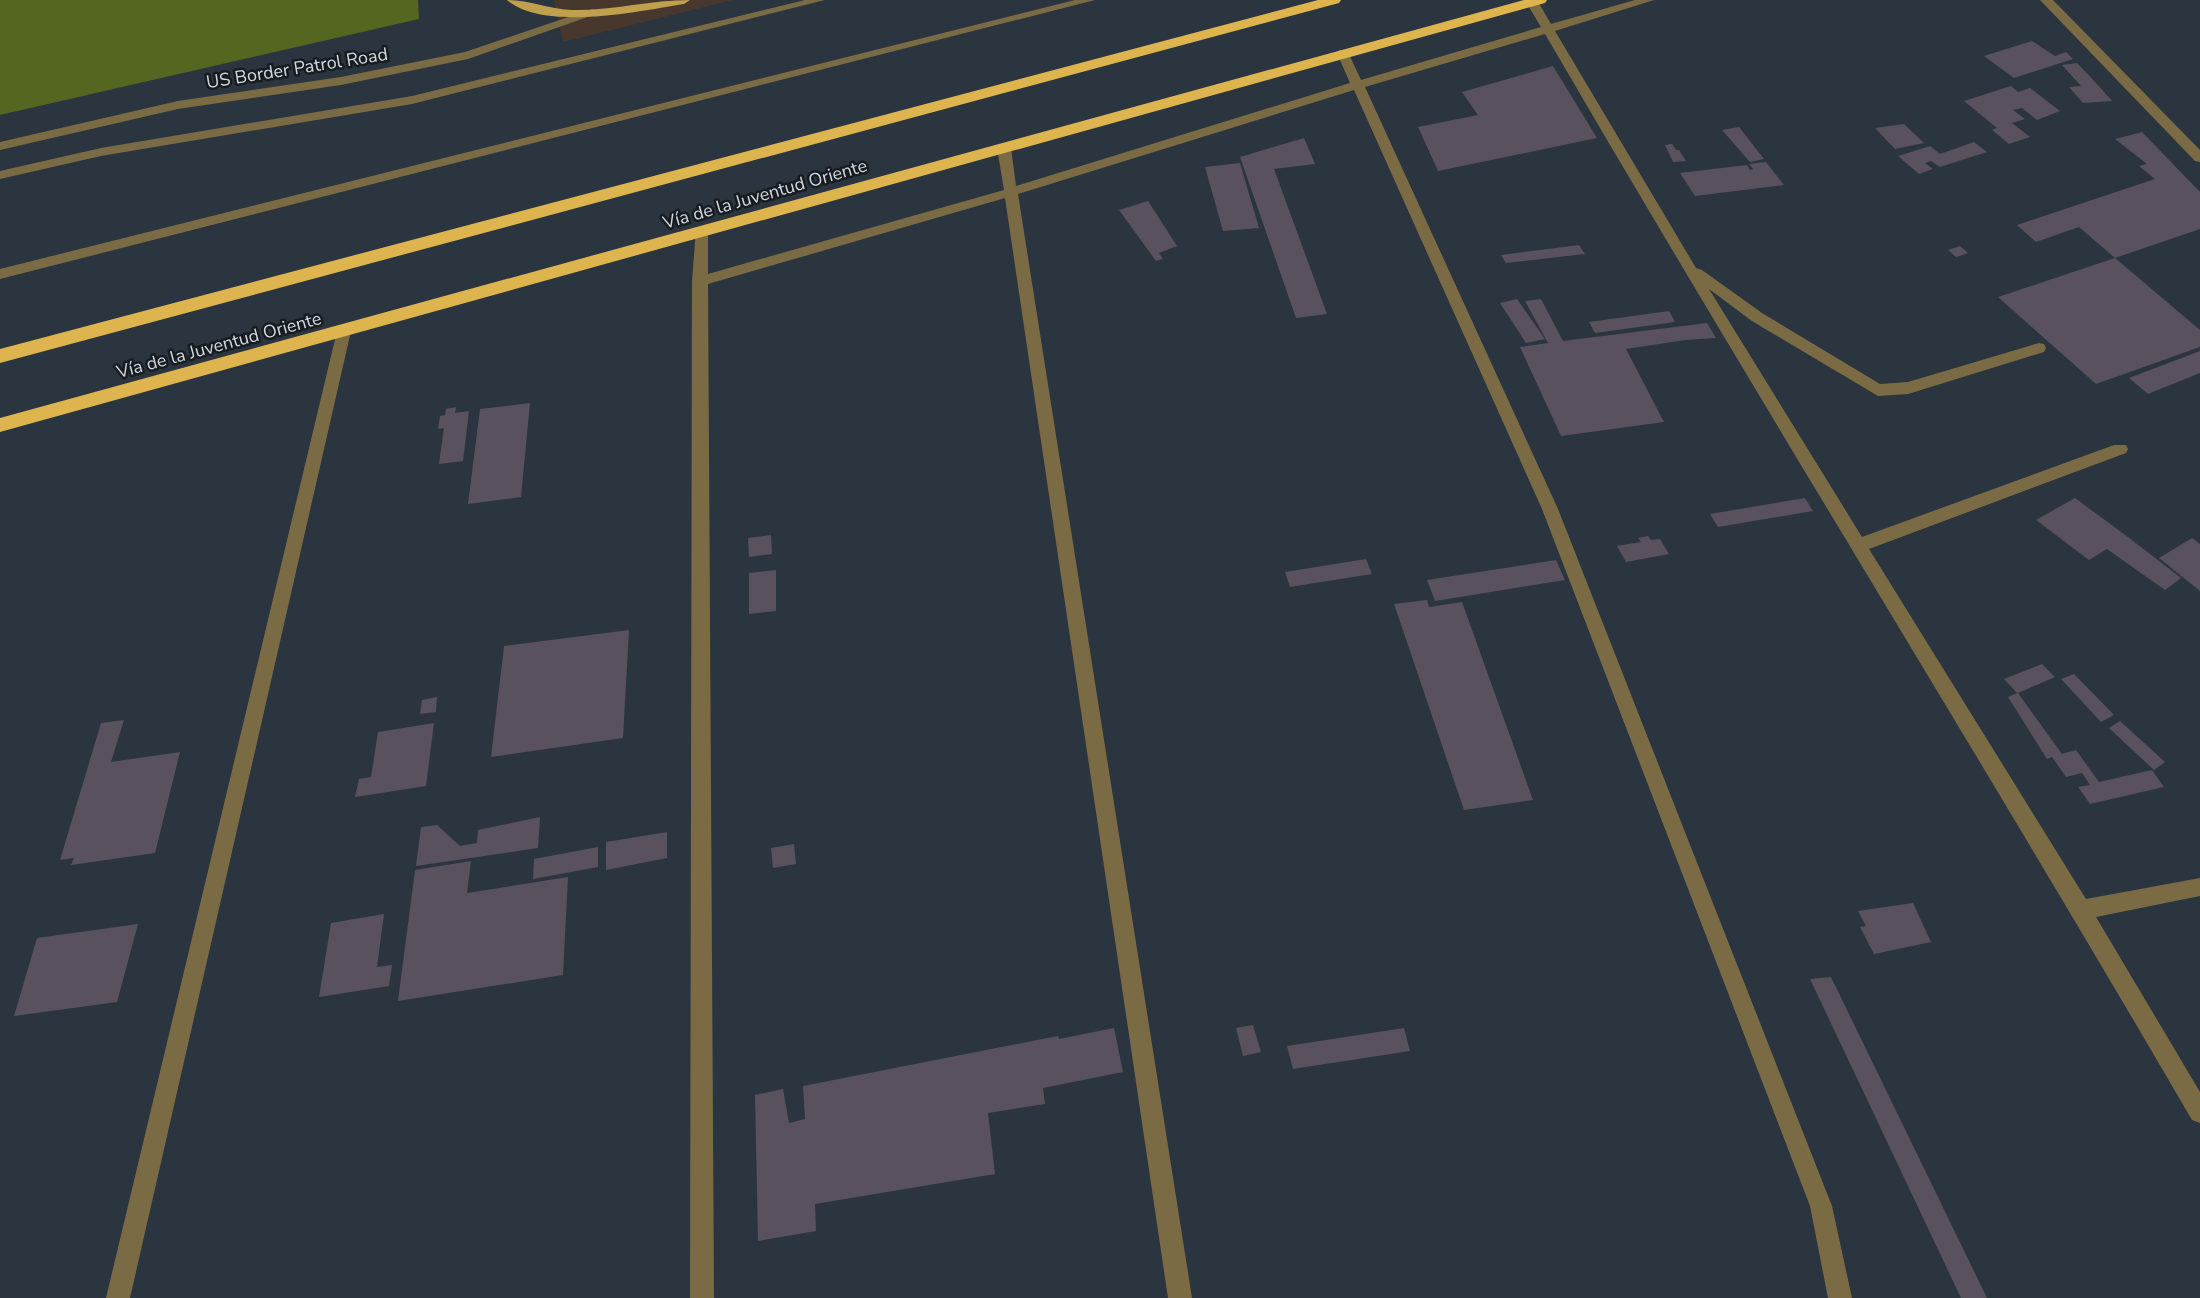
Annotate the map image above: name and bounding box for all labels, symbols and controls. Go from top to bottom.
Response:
street label: US Border Patrol Road [205,42,389,94]
street label: Vía de la Juventud Oriente [659,153,870,235]
street label: Vía de la Juventud Oriente [113,306,324,384]

